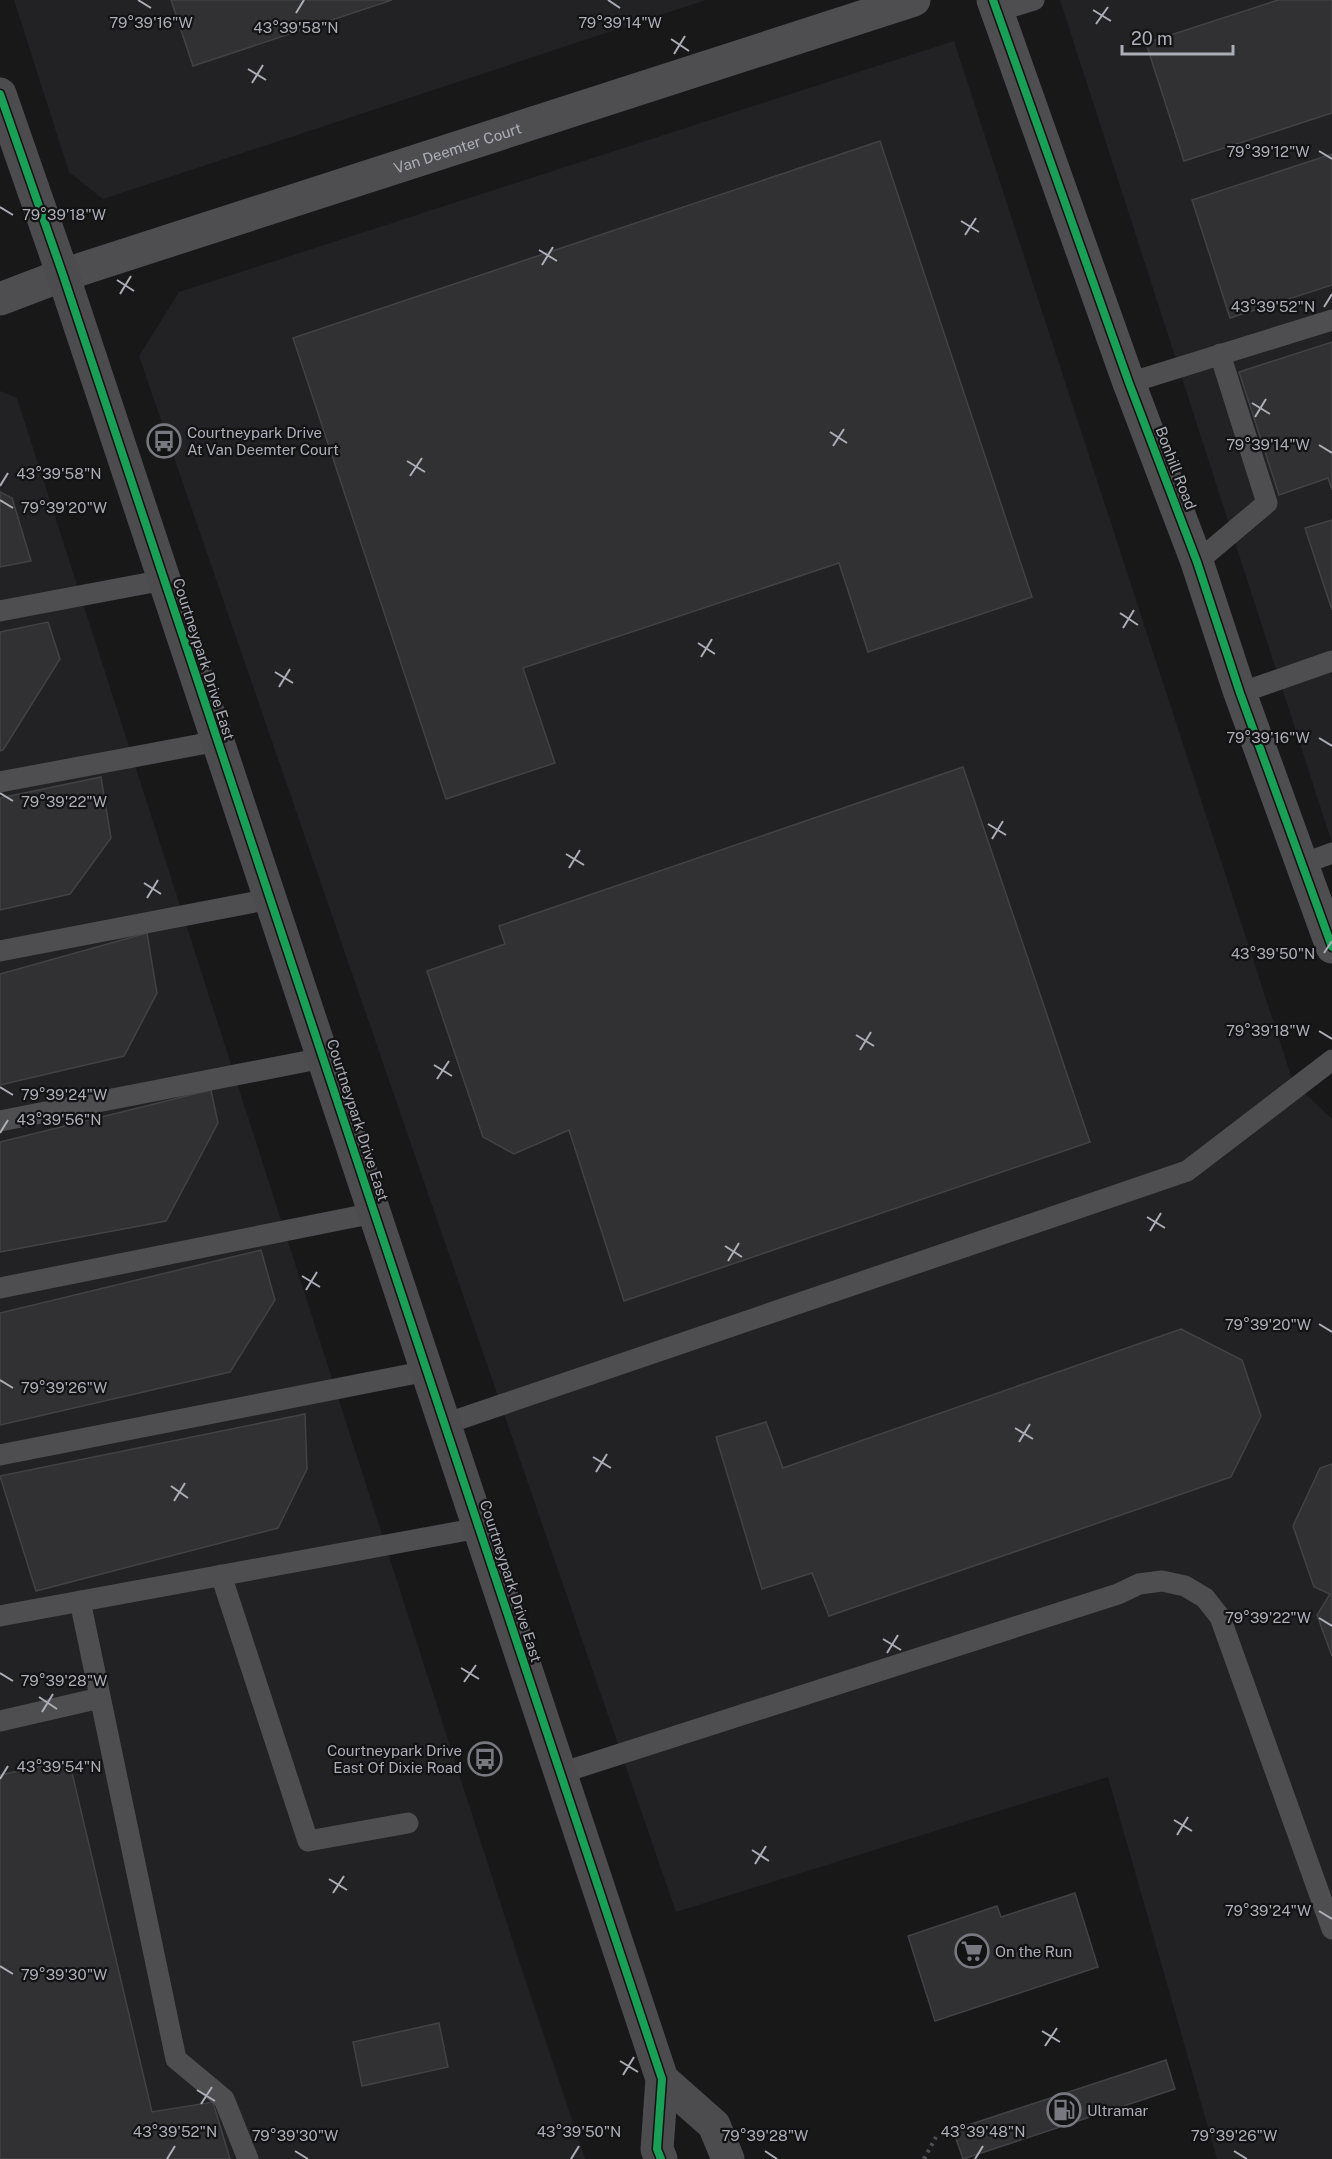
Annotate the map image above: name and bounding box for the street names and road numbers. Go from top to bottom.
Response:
street label: Van Deemter Court [392,119,523,176]
street label: Bonhill Road [1152,424,1200,512]
street label: Courtneypark Drive East [170,576,238,742]
street label: Courtneypark Drive East [324,1037,392,1203]
street label: Courtneypark Drive East [477,1498,545,1664]

